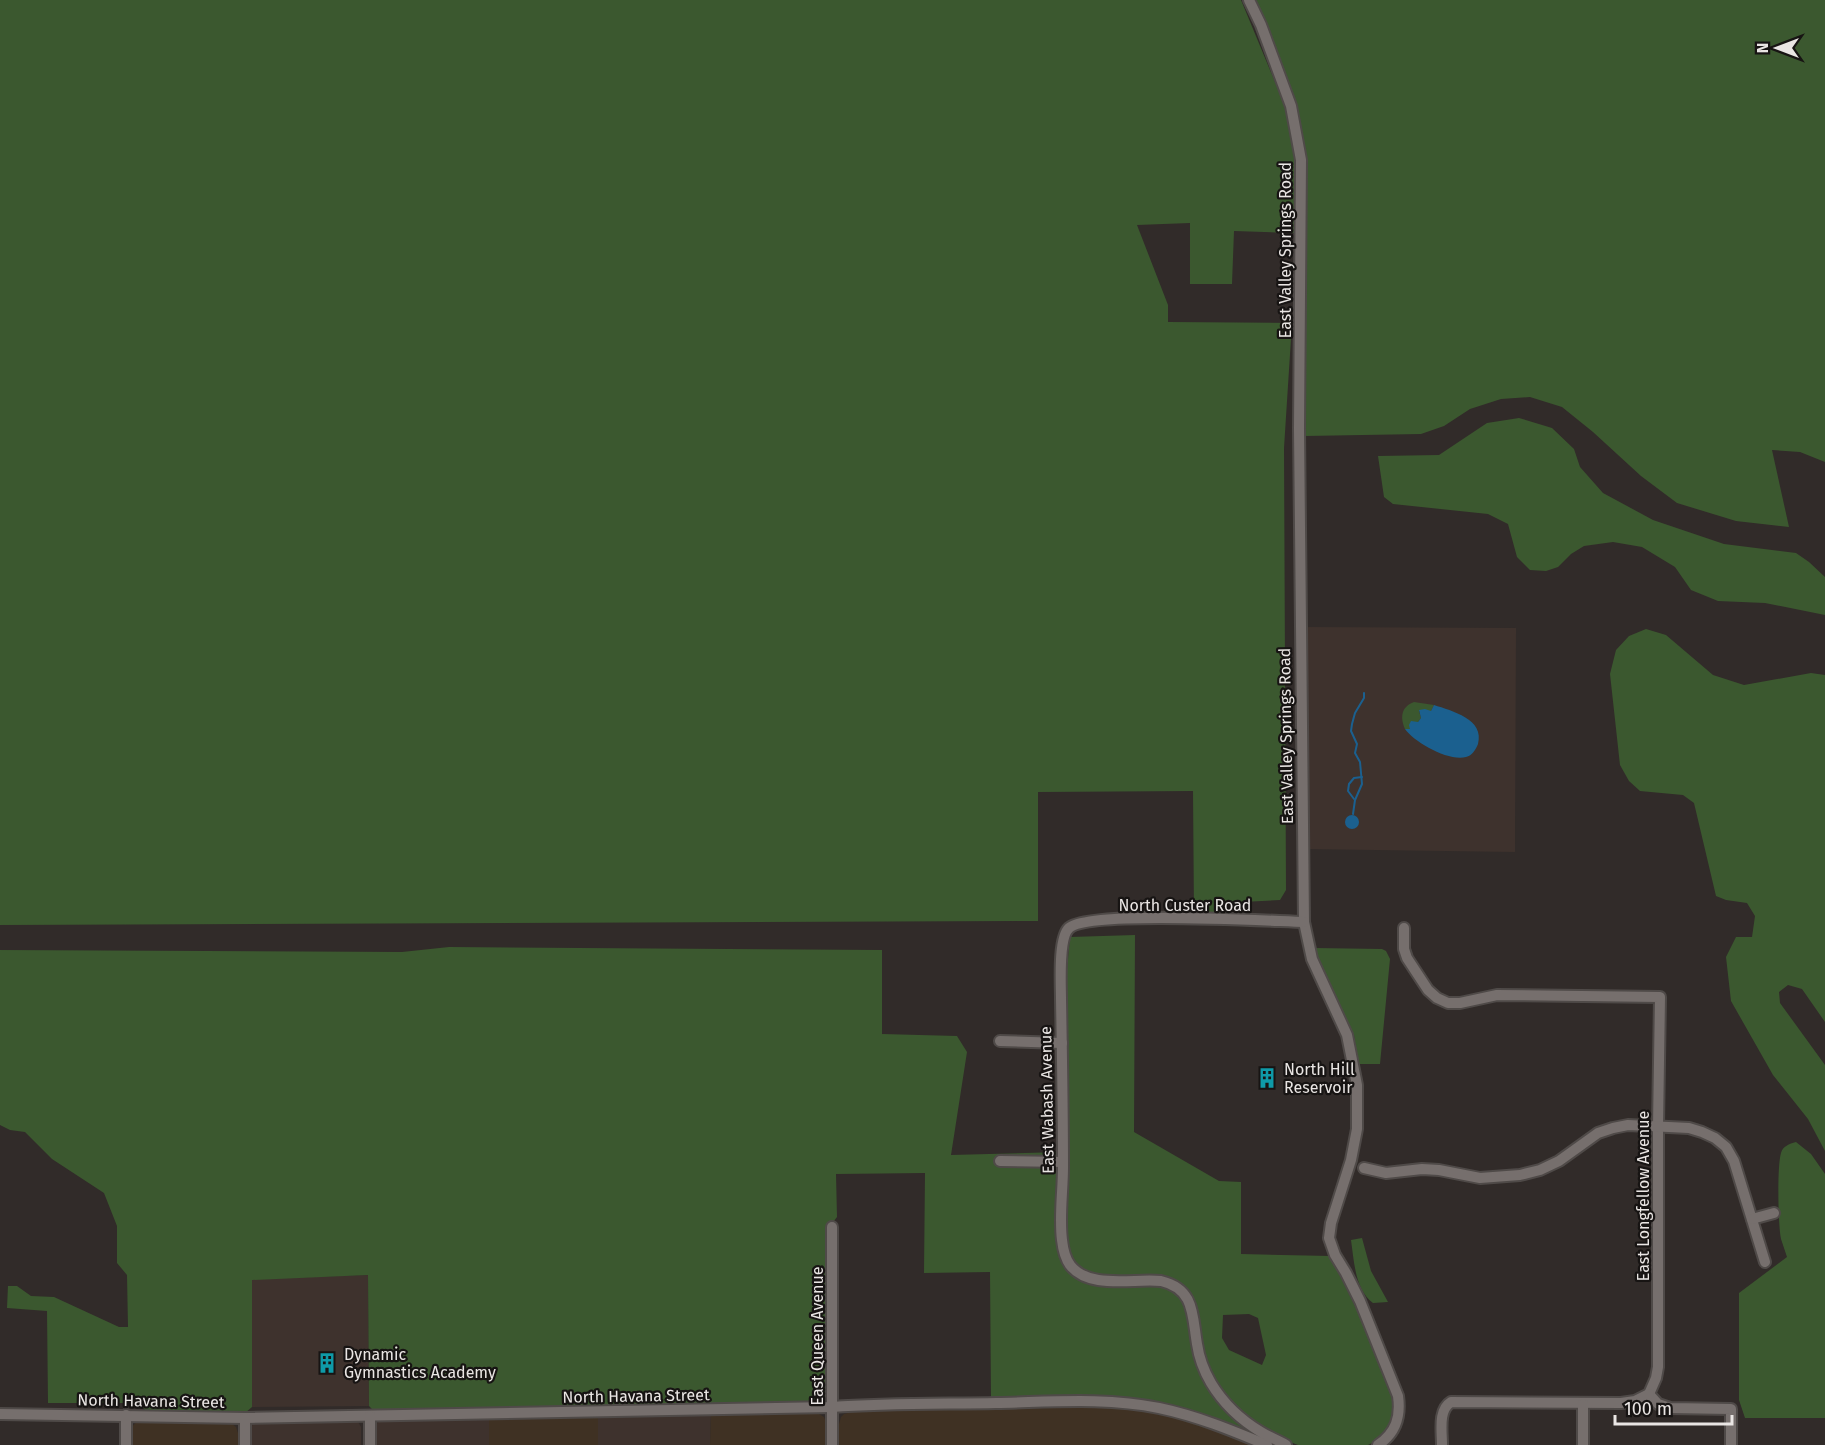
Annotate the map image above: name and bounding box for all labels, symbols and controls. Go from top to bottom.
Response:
north arrow [1747,18,1807,78]
text: N [1753,43,1772,53]
street label: East Valley Springs Road [1276,162,1295,338]
street label: East Valley Springs Road [1275,648,1297,824]
street label: North Custer Road [1119,896,1251,915]
street label: East Wabash Avenue [1036,1026,1058,1174]
place label: North Hill Reservoir [1284,1060,1355,1097]
building icon: North Hill Reservoir [1255,1066,1279,1090]
street label: East Longfellow Avenue [1634,1111,1653,1281]
street label: East Queen Avenue [808,1267,827,1405]
place label: Dynamic Gymnastics Academy [344,1345,496,1382]
building icon: Dynamic Gymnastics Academy [315,1351,339,1375]
street label: North Havana Street [562,1385,710,1407]
scale bar [1615,1388,1732,1426]
street label: North Havana Street [77,1390,225,1412]
text: 100 m [1624,1398,1672,1420]

